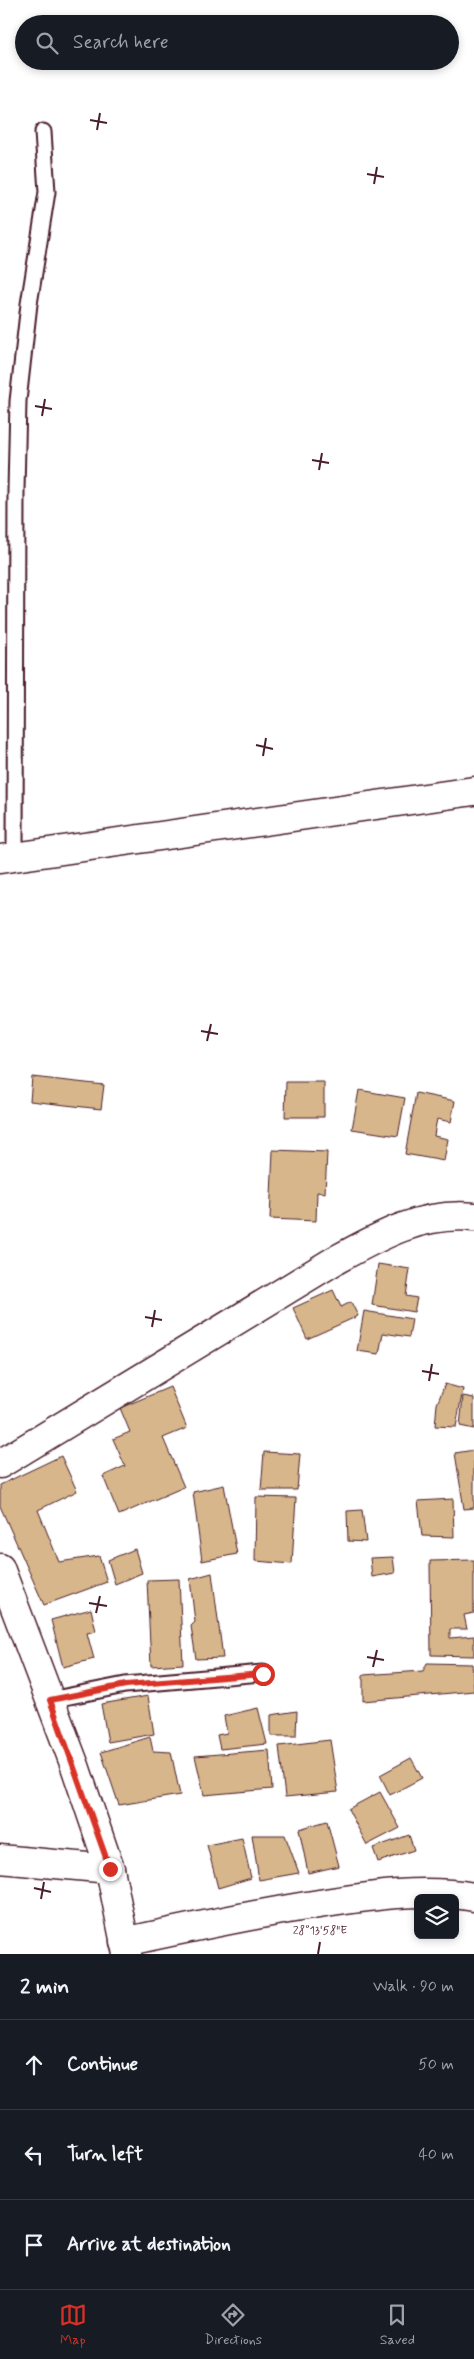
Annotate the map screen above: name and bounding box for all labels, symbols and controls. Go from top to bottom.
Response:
search box [15,15,459,70]
icon: search [33,29,61,57]
text: Search here [73,30,169,55]
route start [252,1663,275,1686]
route end [99,1858,122,1881]
map controls [414,1894,459,1939]
button: layers [414,1894,459,1939]
text: 28°13'58"E [293,1923,347,1939]
text: 2 min [20,1973,69,2001]
text: Walk · 90 m [373,1976,454,1997]
icon: ahead [20,2051,48,2079]
text: Continue [67,2052,138,2077]
text: 50 m [418,2054,454,2075]
icon: left [20,2141,48,2169]
text: Turn left [67,2142,143,2167]
text: 40 m [418,2144,454,2165]
icon: arrive [20,2231,48,2259]
text: Arrive at destination [67,2232,231,2257]
tab: Map [59,2301,87,2349]
tab: Directions [205,2301,262,2349]
tab: Saved [380,2301,415,2349]

